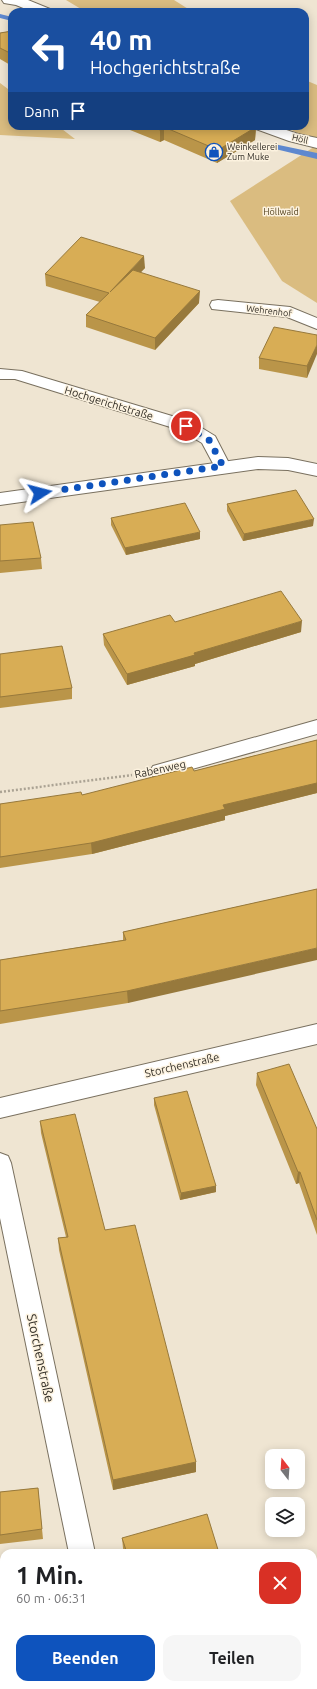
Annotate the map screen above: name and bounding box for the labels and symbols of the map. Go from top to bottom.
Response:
street label: Höll [291,132,310,146]
shop icon: Weinkellerei Zum Muke [204,142,224,162]
place label: Weinkellerei Zum Muke [227,142,277,162]
park label: Höllwald [263,207,299,217]
street label: Wehrenhof [246,303,293,319]
street label: Hochgerichtstraße [63,384,155,422]
pin [169,409,203,443]
position arrow [19,472,61,514]
street label: Rabenweg [133,758,187,780]
street label: Storchenstraße [144,1051,220,1079]
street label: Storchenstraße [25,1313,57,1403]
north arrow [265,1449,305,1489]

